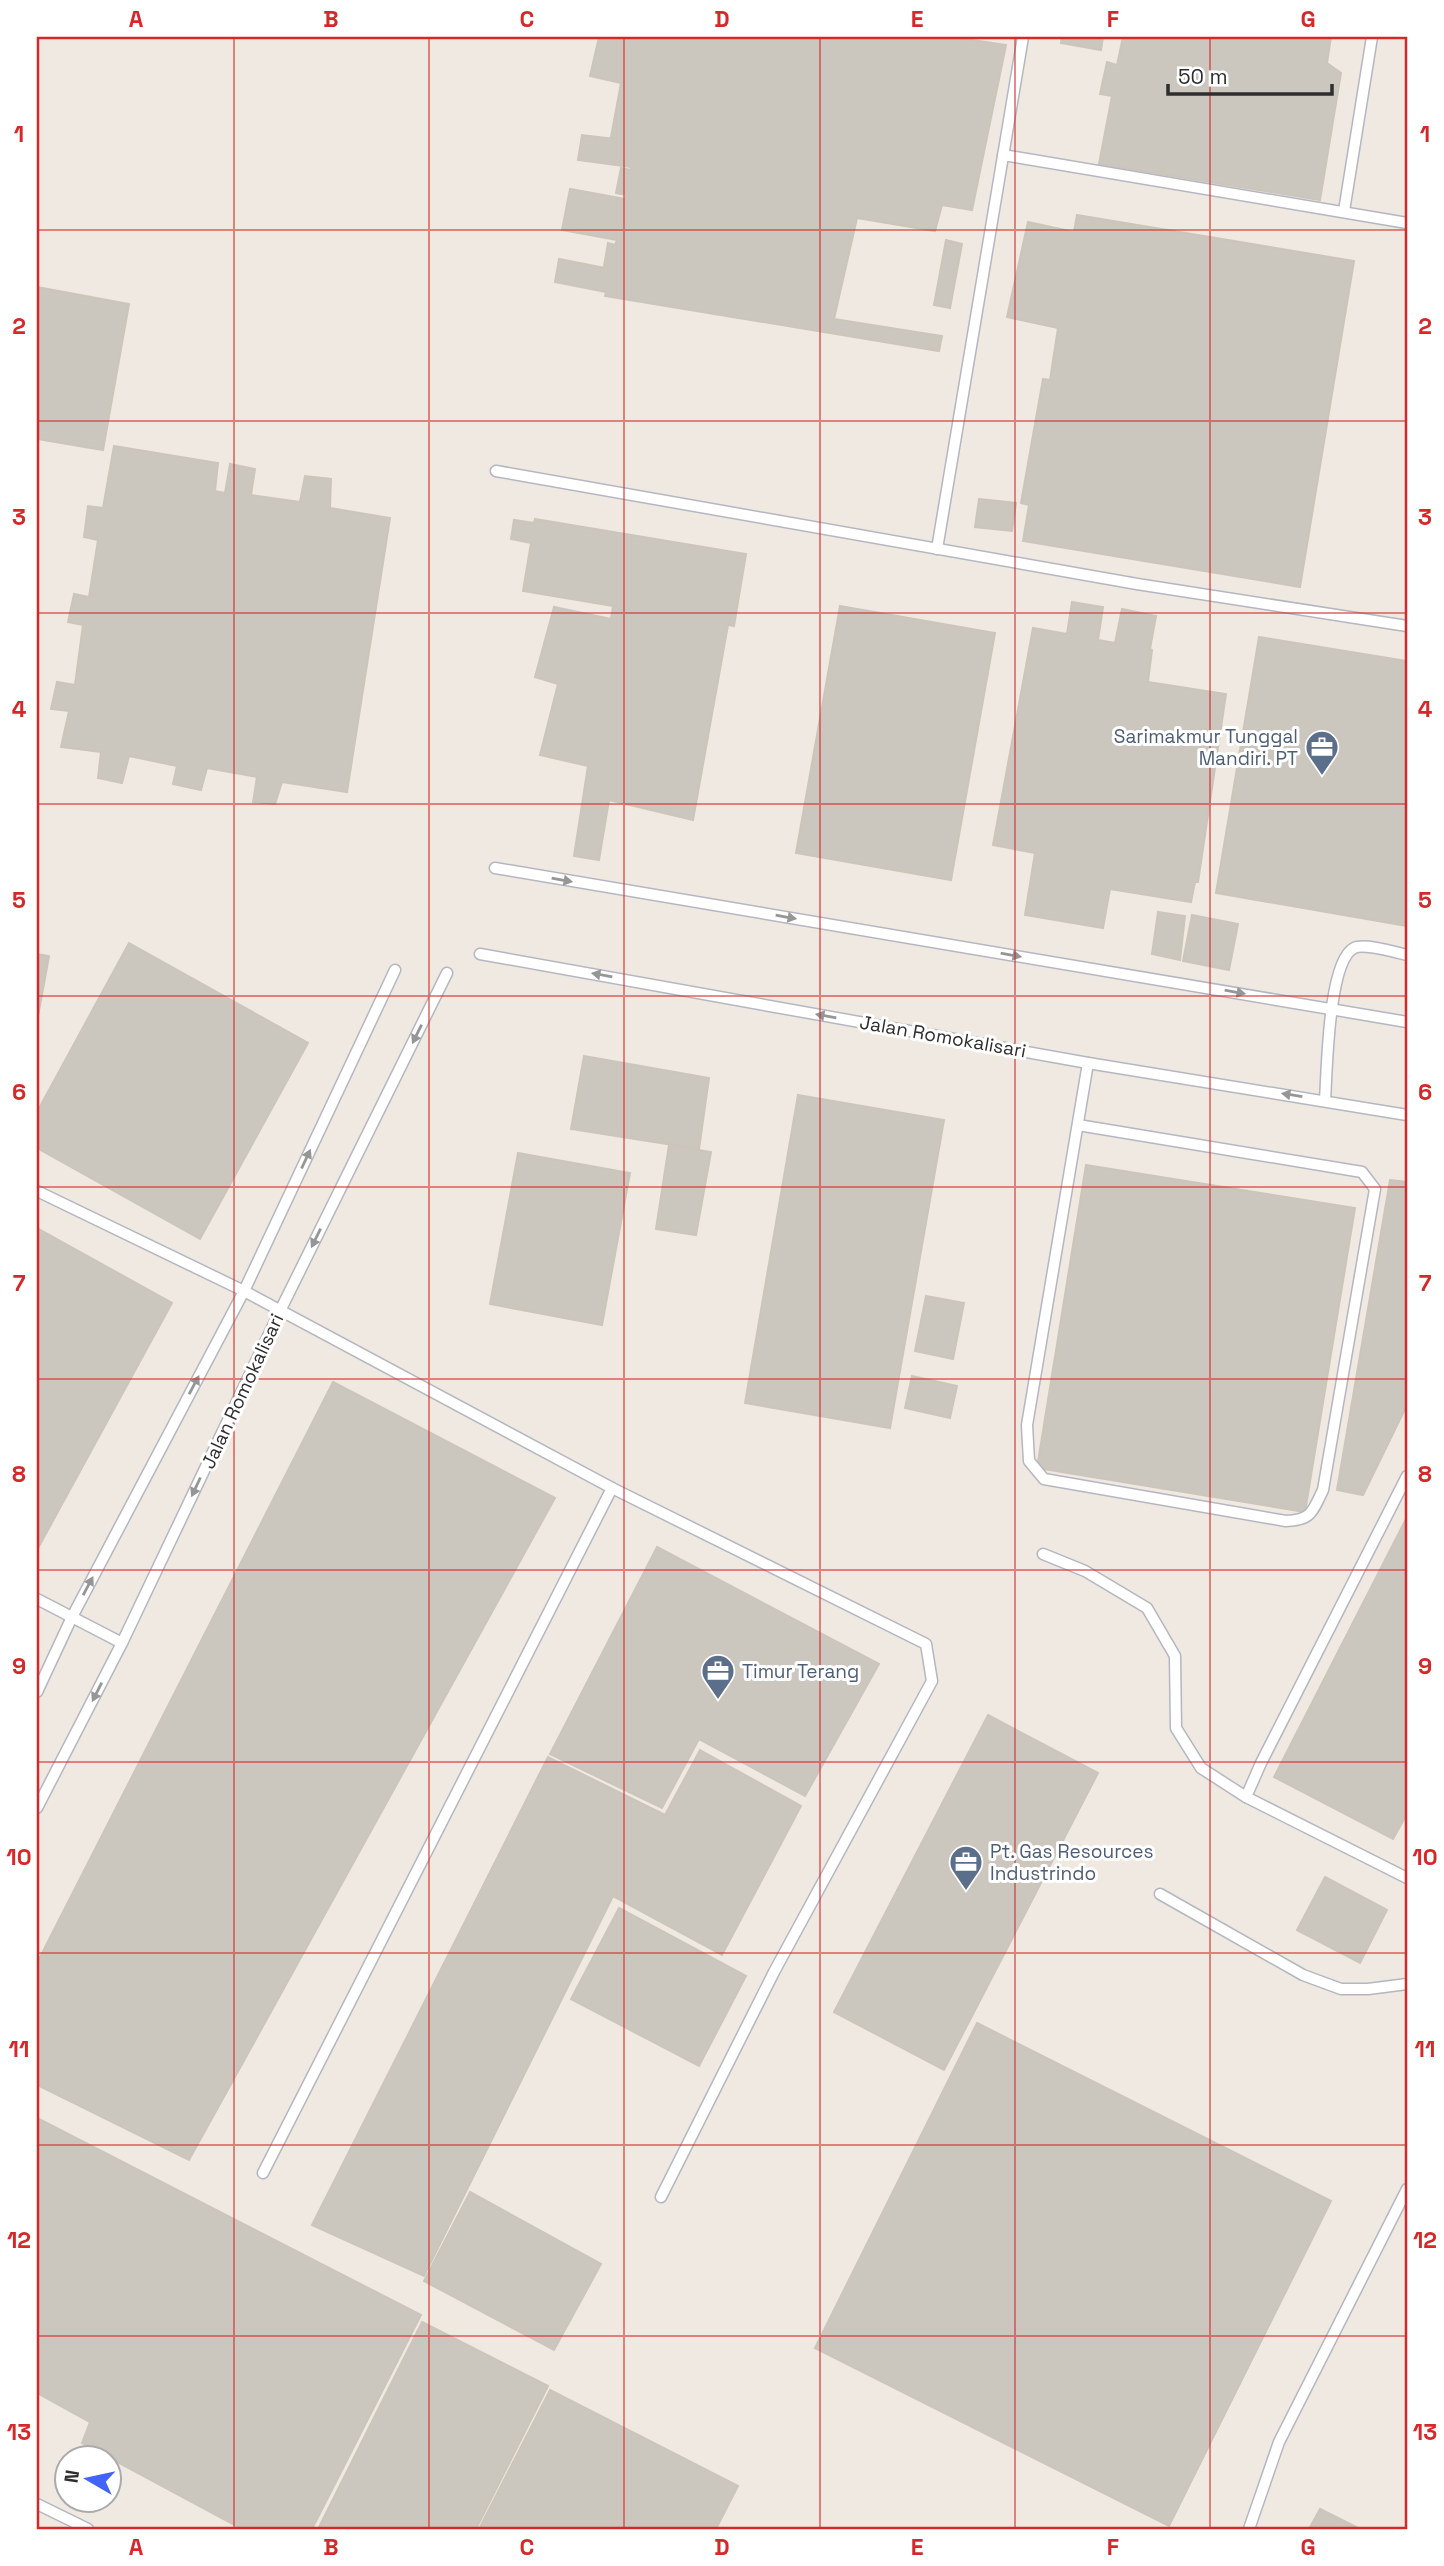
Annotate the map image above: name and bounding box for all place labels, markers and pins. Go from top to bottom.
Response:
place label: Sarimakmur Tunggal Mandiri. PT [1114,724,1298,771]
office icon: Sarimakmur Tunggal Mandiri. PT [1303,728,1341,777]
office icon: Timur Terang [699,1652,737,1701]
place label: Timur Terang [742,1659,859,1684]
place label: Pt. Gas Resources Industrindo [990,1839,1154,1886]
office icon: Pt. Gas Resources Industrindo [947,1843,985,1892]

